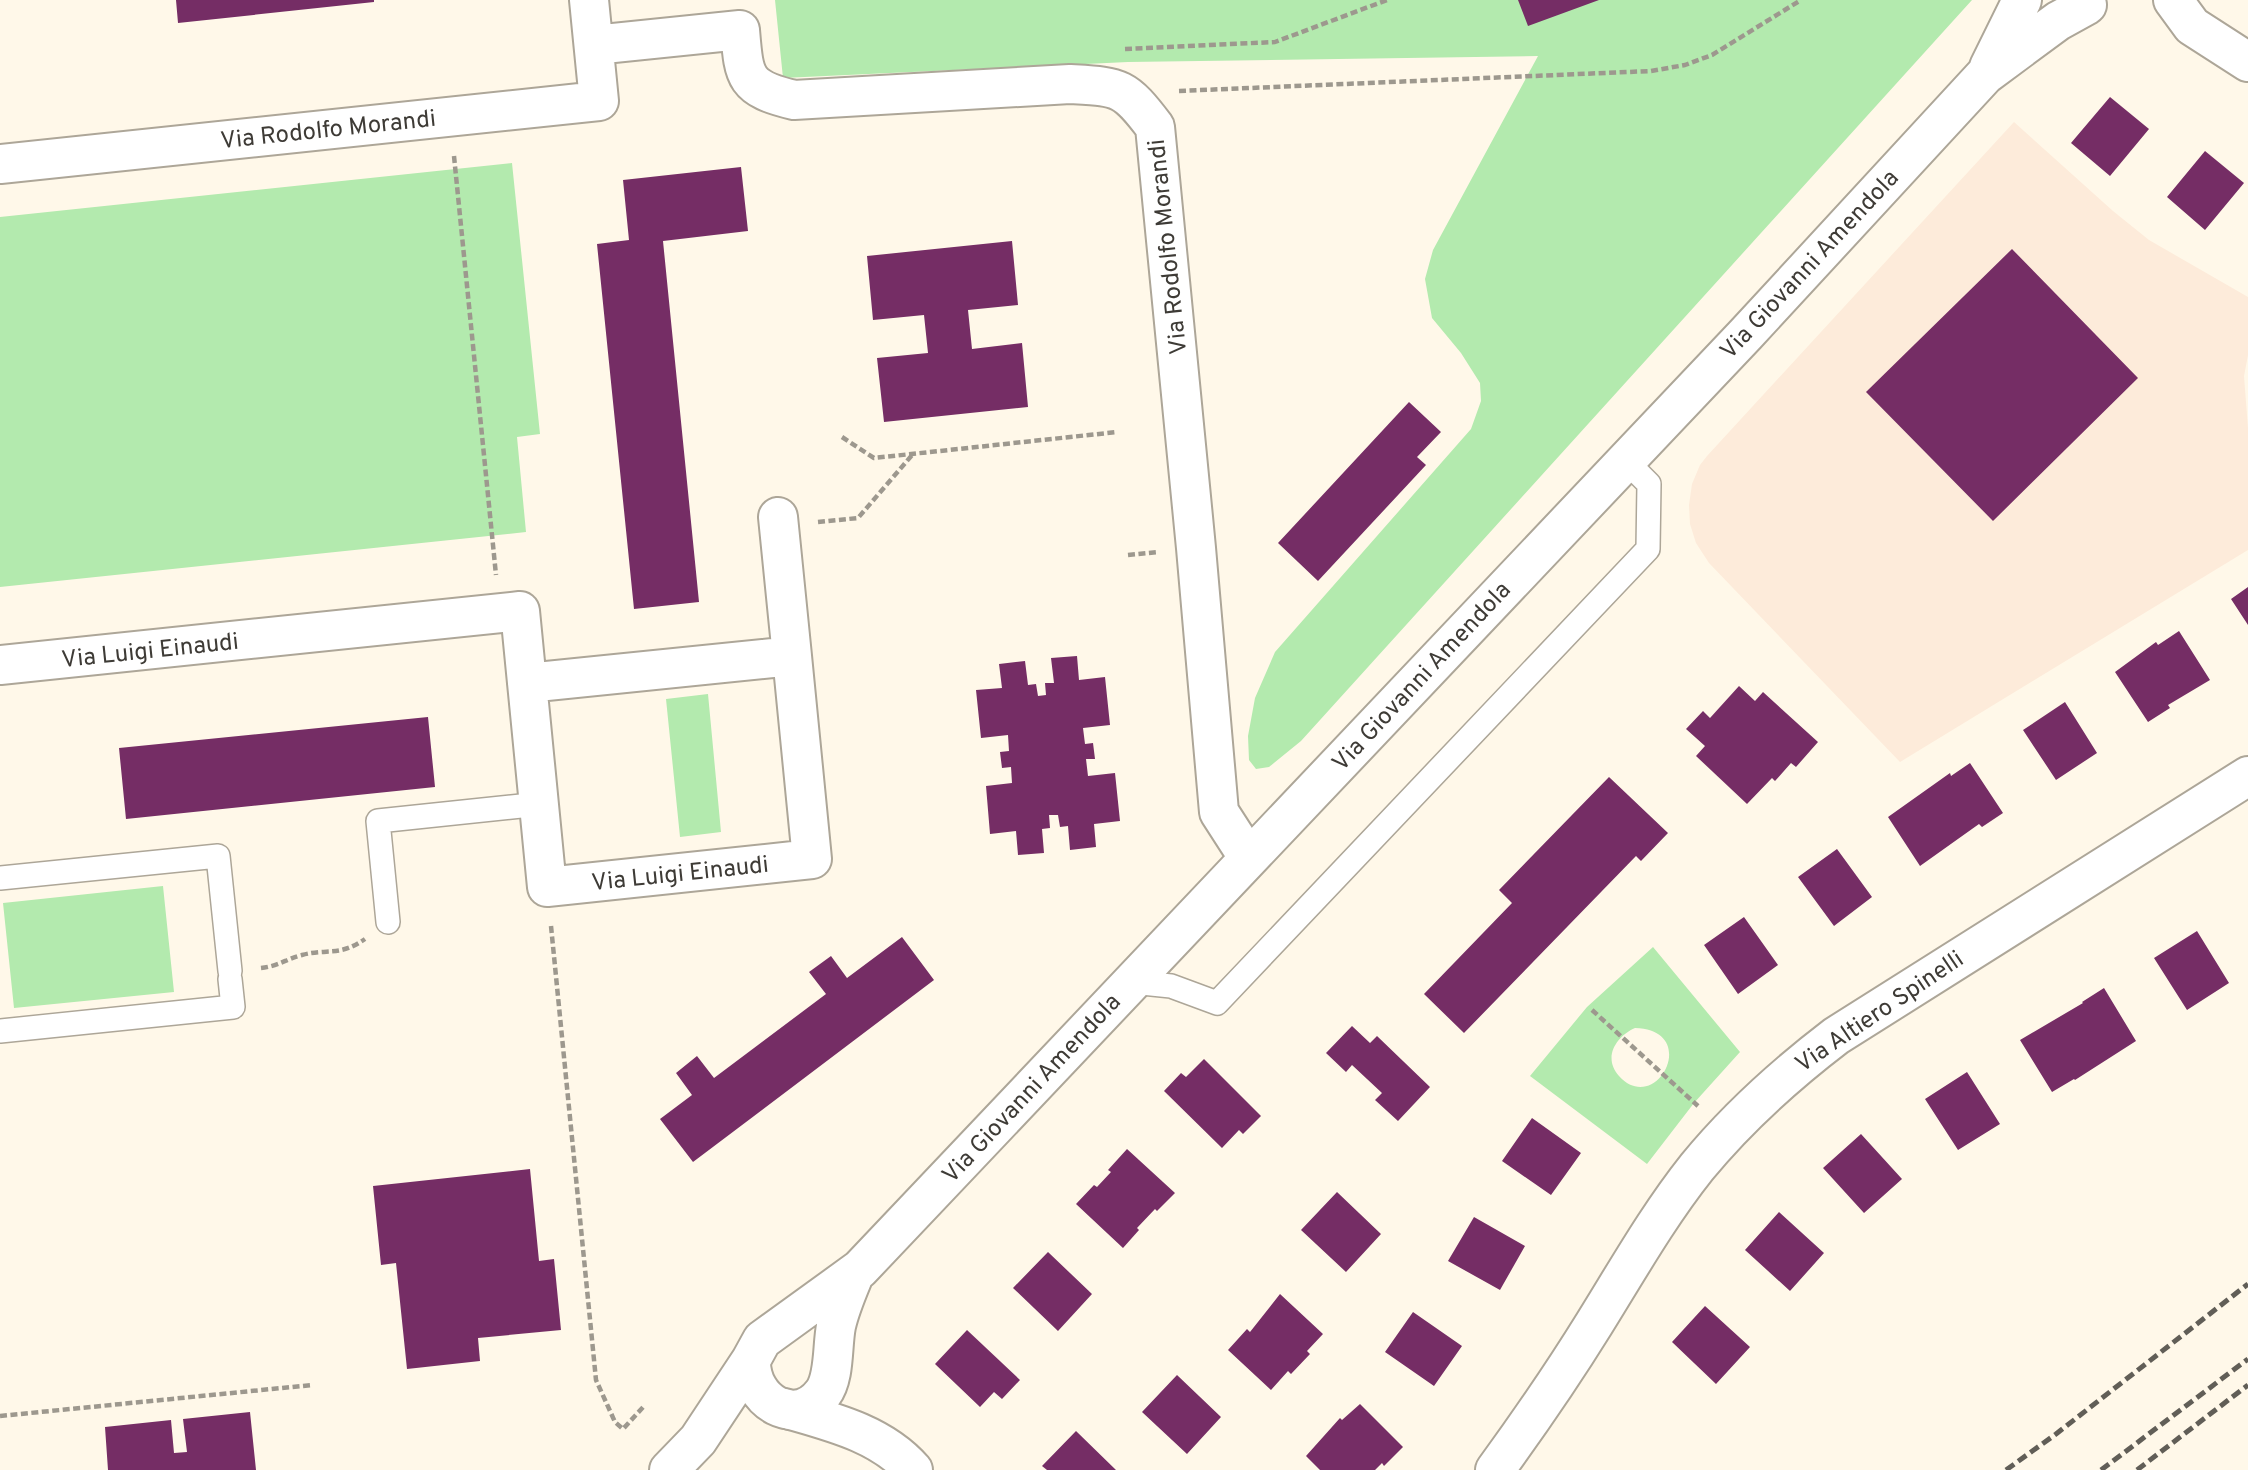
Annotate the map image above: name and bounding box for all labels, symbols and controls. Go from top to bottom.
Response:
street label: Via Rodolfo Morandi [219,105,437,157]
street label: Via Rodolfo Morandi [1143,138,1195,356]
street label: Via Giovanni Amendola [1715,164,1906,366]
street label: Via Giovanni Amendola [1327,576,1518,778]
street label: Via Luigi Einaudi [60,628,240,676]
street label: Via Luigi Einaudi [590,851,770,899]
street label: Via Altiero Spinelli [1790,945,1970,1080]
street label: Via Giovanni Amendola [937,988,1128,1190]

